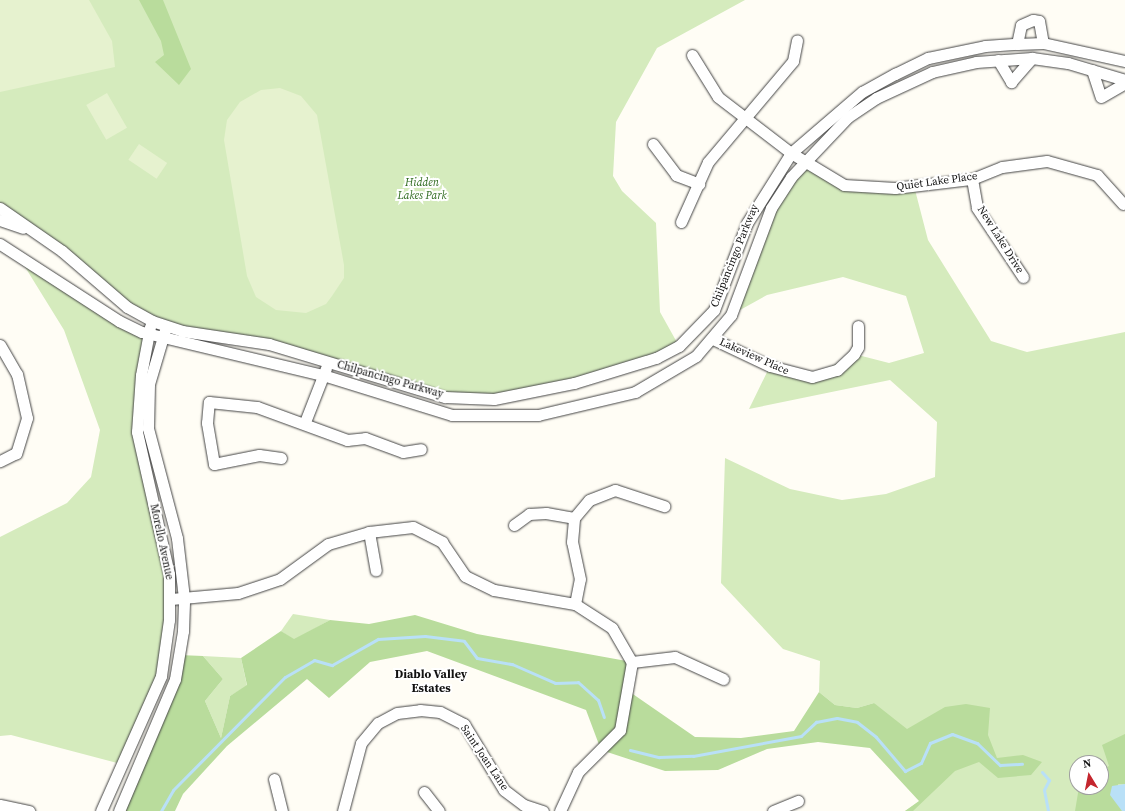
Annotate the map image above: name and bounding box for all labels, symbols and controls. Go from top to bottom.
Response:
street label: Quiet Lake Place [896,170,978,194]
park label: Hidden Lakes Park [397,177,447,203]
street label: Chilpancingo Parkway [708,203,762,309]
street label: New Lake Drive [974,204,1026,276]
street label: Lakeview Place [717,336,791,378]
street label: Chilpancingo Parkway [335,359,445,401]
street label: Morello Avenue [147,503,175,581]
district label: Diablo Valley Estates [395,668,467,696]
street label: Saint Joan Lane [457,723,511,793]
north arrow [1069,755,1109,795]
text: N [1082,756,1092,772]

